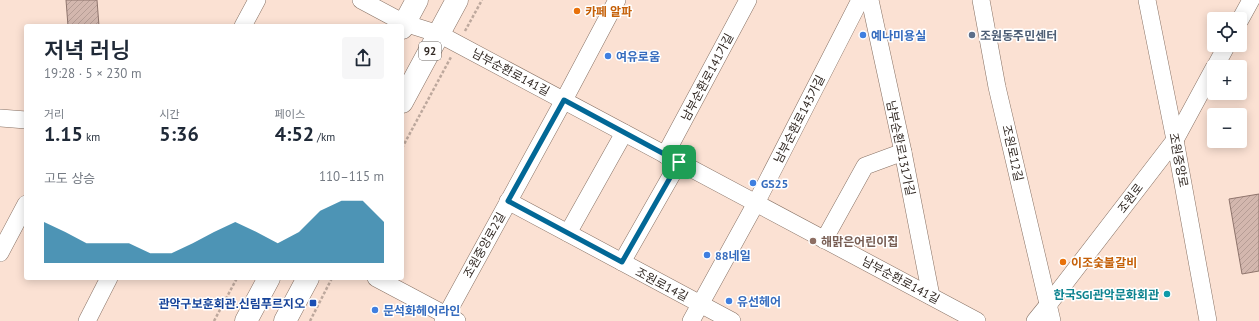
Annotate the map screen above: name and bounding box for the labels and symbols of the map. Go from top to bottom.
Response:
place label: 카페 알파 [585,4,632,19]
marker: 카페 알파 [572,6,582,16]
place label: 예나미용실 [871,28,926,43]
place label: 조원동주민센터 [980,28,1057,43]
marker: 예나미용실 [858,30,868,40]
marker: 조원동주민센터 [967,30,977,40]
street label: 남부순환로141가길 [678,31,736,123]
road number: 92 [419,42,441,60]
street label: 남부순환로141길 [470,45,552,99]
place label: 여유로움 [616,49,660,64]
marker: 여유로움 [603,51,613,61]
street label: 남부순환로143가길 [770,72,828,166]
street label: 남부순환로131가길 [884,99,918,197]
street label: 조원로12길 [999,123,1027,183]
street label: 조원중앙로 [1166,131,1192,189]
pin [662,145,696,179]
place label: GS25 [761,176,788,191]
marker: GS25 [748,178,758,188]
street label: 조원로 [1114,180,1146,216]
street label: 조원중앙로2길 [460,210,508,280]
place label: 해맑은어린이집 [821,234,898,249]
marker: 해맑은어린이집 [808,236,818,246]
place label: 88네일 [715,248,751,263]
marker: 88네일 [702,250,712,260]
street label: 남부순환로141길 [860,253,942,307]
place label: 이조숯불갈비 [1071,255,1137,270]
marker: 이조숯불갈비 [1058,257,1068,267]
street label: 조원로14길 [633,264,691,304]
place label: 한국SGI관악문화회관 [1054,287,1159,302]
marker: 한국SGI관악문화회관 [1162,289,1172,299]
place label: 유선헤어 [737,294,781,309]
place label: 관악구보훈회관.신림푸르지오 [159,296,305,311]
marker: 유선헤어 [724,296,734,306]
marker: 관악구보훈회관.신림푸르지오 [308,298,318,308]
place label: 문석화헤어라인 [383,303,460,318]
marker: 문석화헤어라인 [370,305,380,315]

